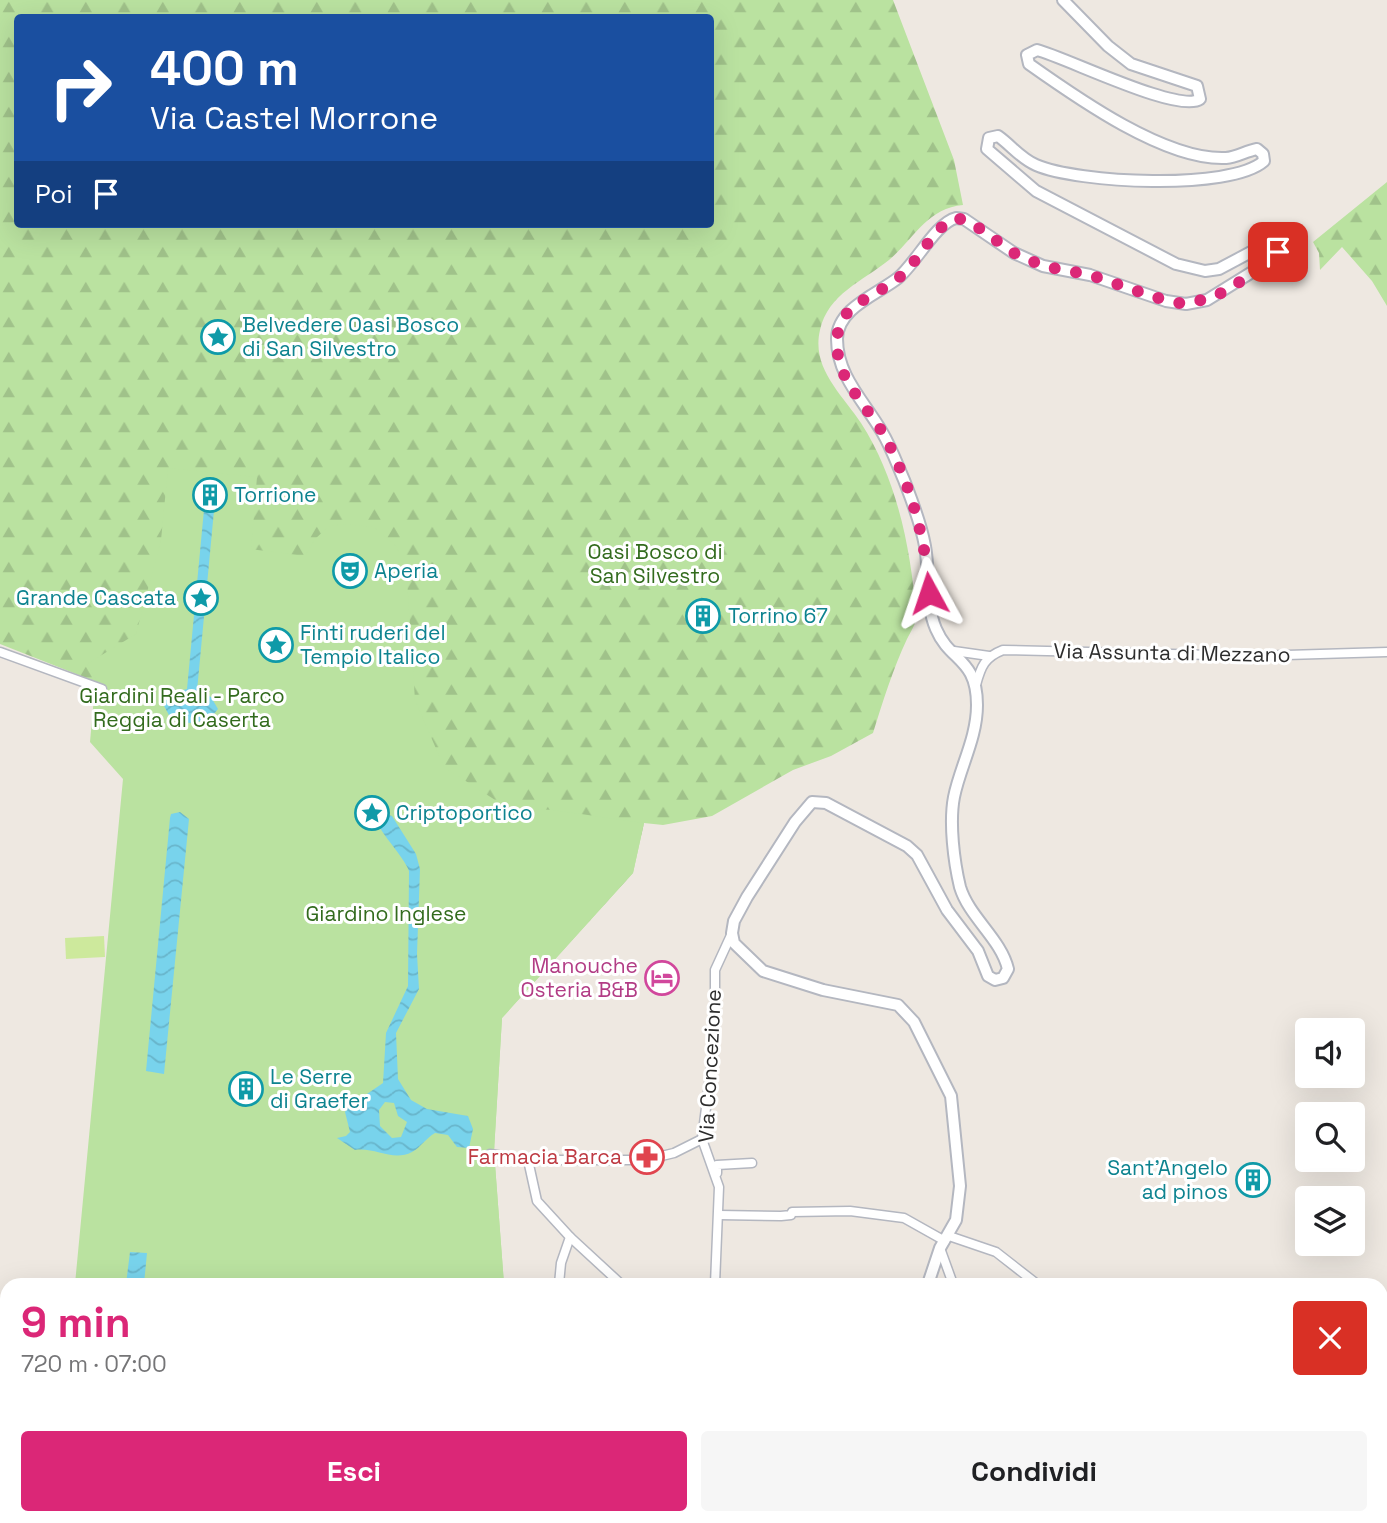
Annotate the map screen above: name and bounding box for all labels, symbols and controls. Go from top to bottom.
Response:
text: 400 m [150,37,299,99]
icon: right [35,42,126,133]
text: Via Castel Morrone [150,98,438,138]
icon: arrive [87,175,125,213]
text: Poi [35,177,73,211]
pin [1248,222,1308,282]
icon: arrive [1259,233,1297,271]
place label: Belvedere Oasi Bosco di San Silvestro [242,311,459,362]
place icon: Belvedere Oasi Bosco di San Silvestro [199,318,237,356]
building icon: Torrione [191,476,229,514]
place label: Torrione [234,481,316,508]
park label: Oasi Bosco di San Silvestro [587,538,723,589]
theatre icon: Aperia [331,552,369,590]
position arrow [892,556,966,630]
place label: Aperia [374,557,438,584]
place icon: Grande Cascata [182,579,220,617]
place label: Grande Cascata [16,584,176,611]
building icon: Torrino 67 [684,597,722,635]
place label: Torrino 67 [728,602,828,629]
place label: Finti ruderi del Tempio Italico [300,619,446,670]
place icon: Finti ruderi del Tempio Italico [257,626,295,664]
street label: Via Assunta di Mezzano [1053,637,1291,668]
park label: Giardini Reali - Parco Reggia di Caserta [79,682,285,733]
place icon: Criptoportico [353,794,391,832]
place label: Criptoportico [396,799,533,826]
park label: Giardino Inglese [305,900,467,927]
place label: Manouche Osteria B&B [520,952,638,1003]
hotel icon: Manouche Osteria B&B [643,959,681,997]
street label: Via Concezione [692,988,727,1144]
map controls [1295,1018,1365,1256]
button: sound [1295,1018,1365,1088]
place label: Le Serre di Graefer [270,1063,369,1114]
building icon: Le Serre di Graefer [227,1070,265,1108]
button: search [1295,1102,1365,1172]
pharmacy icon: Farmacia Barca [628,1138,666,1176]
place label: Farmacia Barca [468,1143,622,1170]
place label: Sant'Angelo ad pinos [1107,1154,1228,1205]
building icon: Sant'Angelo ad pinos [1234,1161,1272,1199]
button: layers [1295,1186,1365,1256]
text: 9 min [21,1296,131,1349]
button: close [1293,1301,1367,1375]
text: 720 m · 07:00 [21,1349,167,1379]
button: Esci [21,1431,687,1511]
button: Condividi [701,1431,1367,1511]

